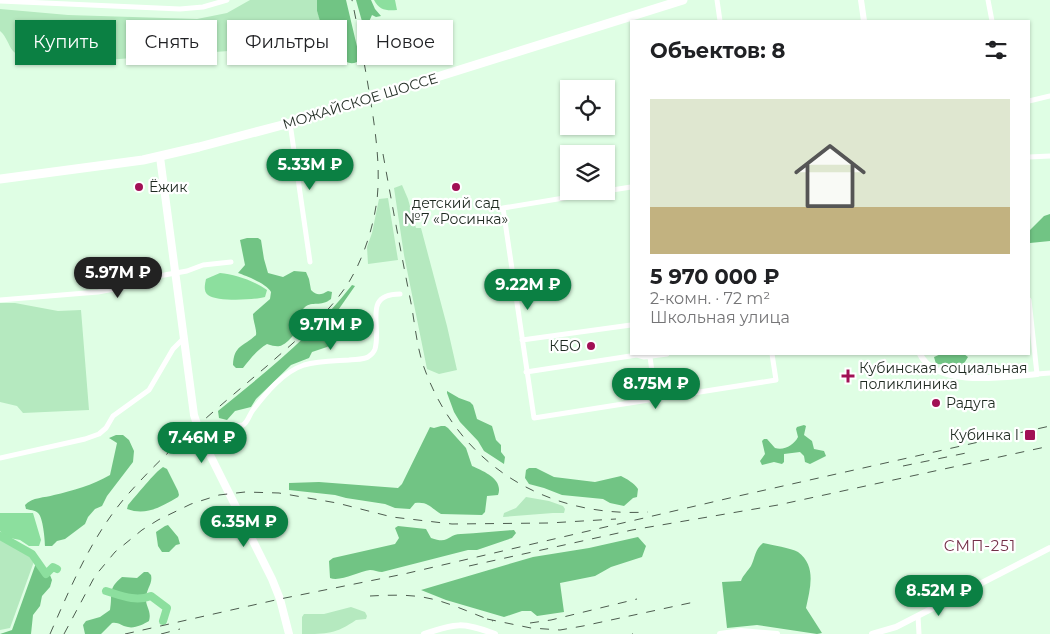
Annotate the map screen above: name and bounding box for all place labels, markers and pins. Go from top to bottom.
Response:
pin: 5.33M ₽ [264,148,356,191]
place label: Ёжик [149,178,187,196]
marker: Ёжик [133,181,145,193]
marker: детский сад №7 «Росинка» [450,181,462,193]
place label: детский сад №7 «Росинка» [404,194,508,228]
pin: 5.97M ₽ [72,256,164,299]
pin: 9.22M ₽ [482,268,574,311]
pin: 9.71M ₽ [285,308,377,351]
place label: КБО [549,337,581,355]
marker: КБО [585,340,597,352]
place label: Кубинская социальная поликлиника [859,359,1028,393]
pin: 8.75M ₽ [610,368,702,410]
marker: Кубинская социальная поликлиника [841,369,855,383]
place label: Радуга [946,394,996,412]
marker: Радуга [930,397,942,409]
pin: 7.46M ₽ [156,422,248,464]
place label: Кубинка I [949,426,1019,444]
marker: Кубинка I [1023,428,1037,442]
pin: 6.35M ₽ [198,506,290,548]
pin: 8.52M ₽ [893,574,985,617]

